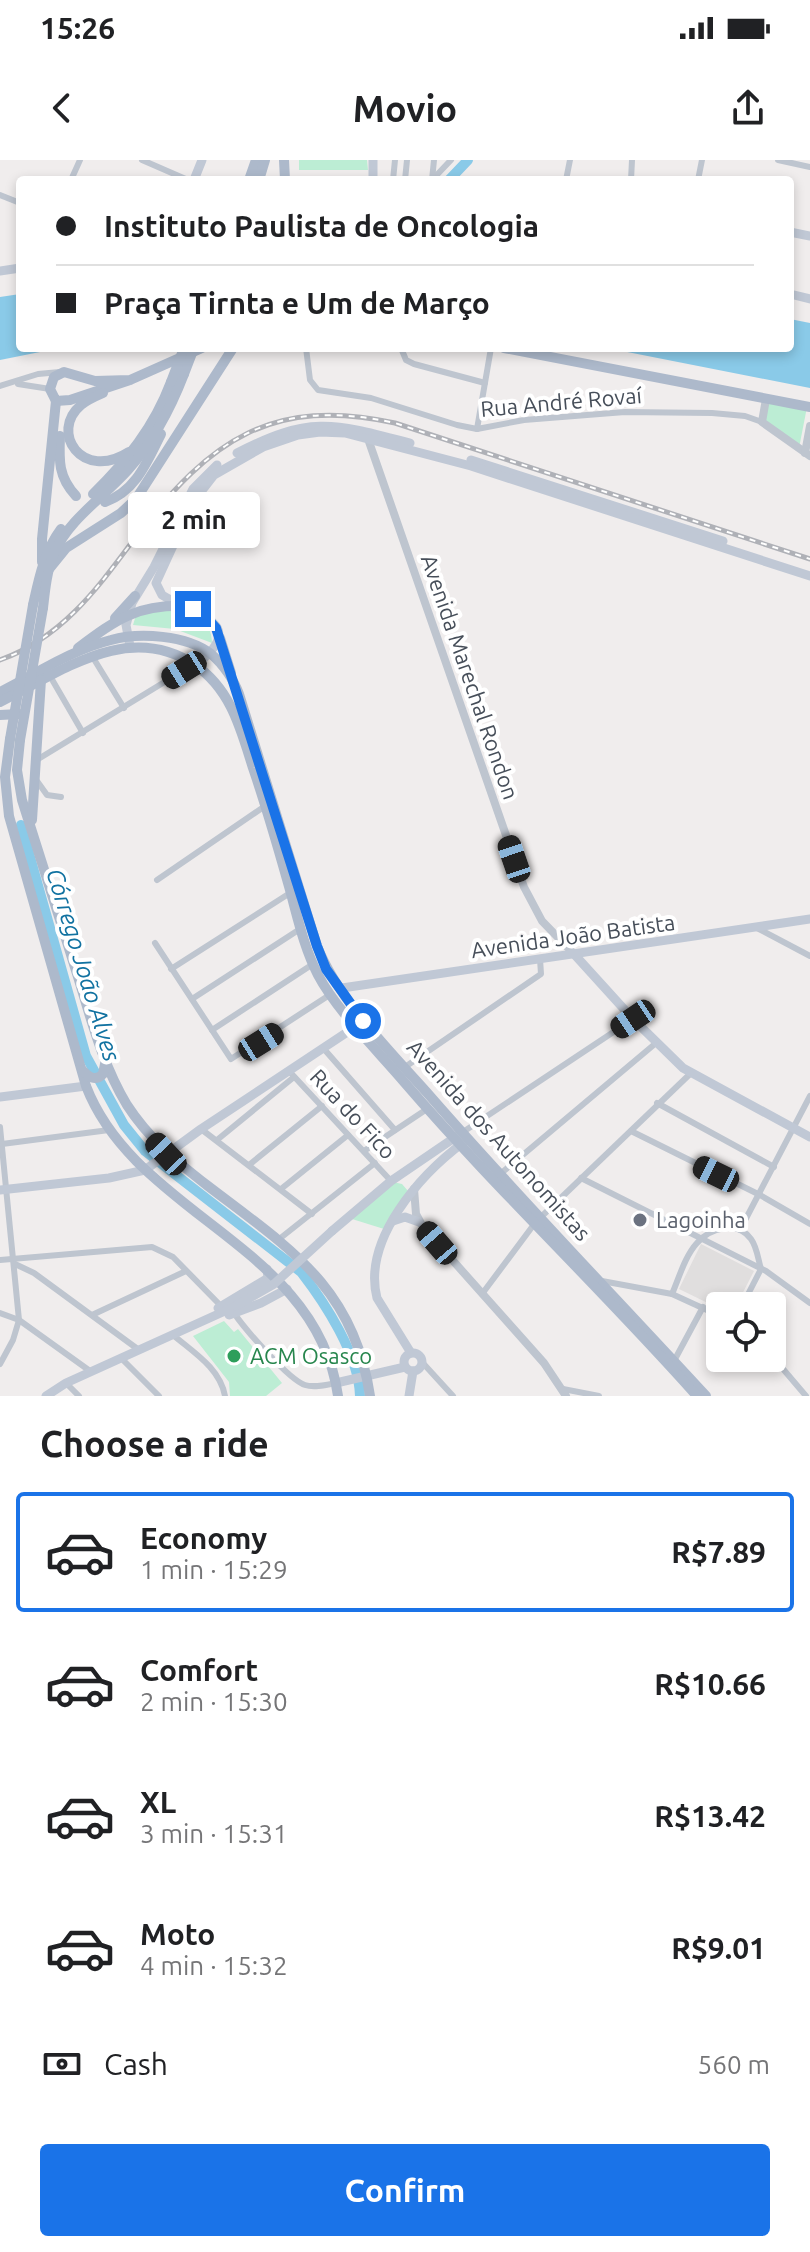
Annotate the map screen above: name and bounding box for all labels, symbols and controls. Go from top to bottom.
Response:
text: 15:26 [40,11,115,45]
icon: back [40,86,84,130]
icon: share [726,86,770,130]
text: Movio [353,88,457,129]
text: Instituto Paulista de Oncologia [104,209,539,243]
text: Praça Tirnta e Um de Março [104,286,490,320]
street label: Rua André Rovaí [479,382,643,421]
callout: 2 min [127,493,259,549]
text: 2 min [161,505,227,534]
street label: Avenida Marechal Rondon [417,551,524,802]
route end [175,591,211,627]
car [157,647,211,693]
car [495,832,533,886]
water label: Córrego João Alves [41,865,126,1065]
street label: Avenida João Batista [469,909,676,962]
car [606,996,660,1042]
route start [345,1003,381,1039]
car [234,1019,288,1065]
street label: Avenida dos Autonomistas [403,1034,596,1245]
street label: Rua do Fico [306,1064,401,1164]
car [141,1128,191,1180]
car [689,1153,743,1195]
place label: Lagoinha [656,1207,746,1232]
marker: Lagoinha [631,1211,649,1229]
car [412,1217,462,1269]
map controls [706,1292,786,1372]
button: locate [706,1292,786,1372]
place label: ACM Osasco [250,1343,372,1368]
marker: ACM Osasco [225,1347,243,1365]
text: Choose a ride [40,1423,269,1464]
icon: car [44,1516,116,1588]
text: Economy [140,1521,267,1555]
text: R$7.89 [671,1535,766,1569]
text: 1 min · 15:29 [140,1555,288,1584]
icon: car [44,1648,116,1720]
text: Comfort [140,1653,258,1687]
text: R$10.66 [654,1667,766,1701]
text: 2 min · 15:30 [140,1687,288,1716]
icon: car [44,1780,116,1852]
text: XL [140,1785,176,1819]
text: R$13.42 [654,1799,766,1833]
text: 3 min · 15:31 [140,1819,288,1848]
icon: car [44,1912,116,1984]
text: Moto [140,1917,215,1951]
text: R$9.01 [671,1931,766,1965]
text: 4 min · 15:32 [140,1951,288,1980]
icon: cash [40,2042,84,2086]
text: Cash [104,2047,168,2081]
text: 560 m [698,2050,770,2079]
button: Confirm [40,2144,770,2236]

